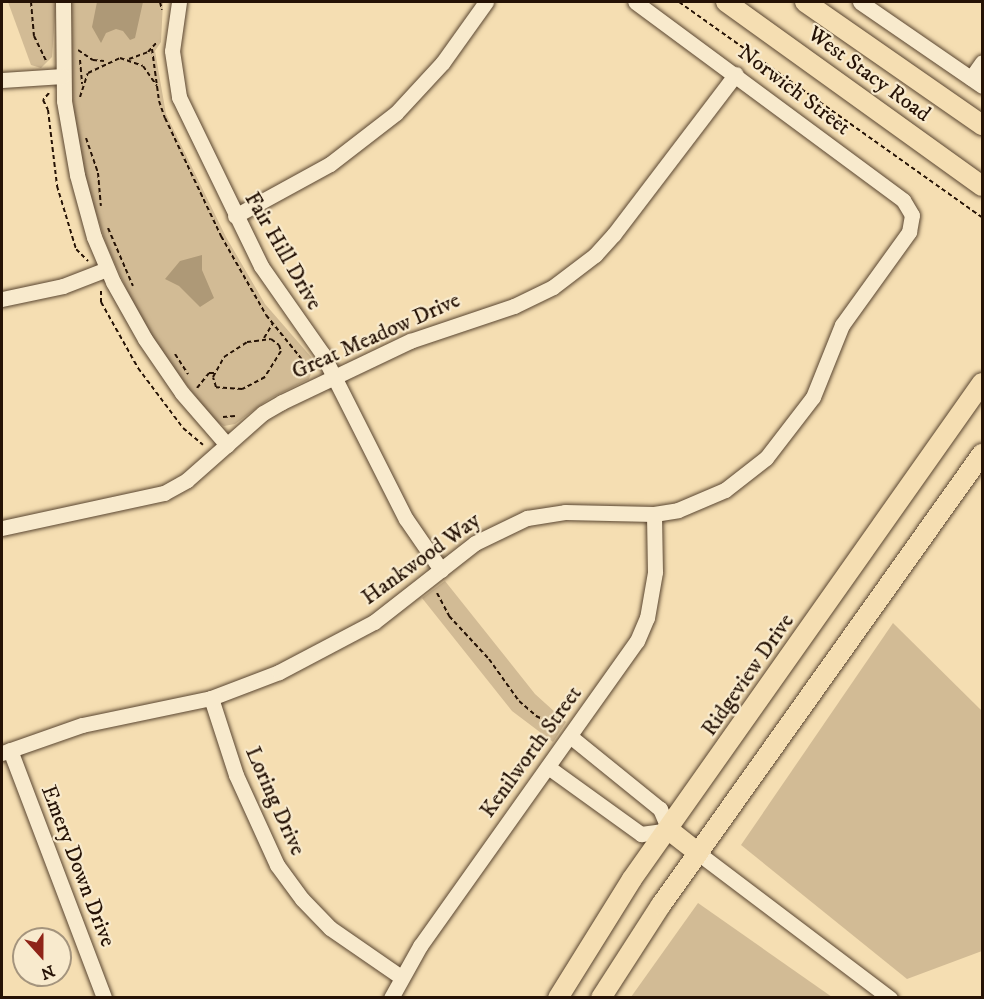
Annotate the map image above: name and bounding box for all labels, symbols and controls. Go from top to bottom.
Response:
street label: West Stacy Road [802,21,936,127]
street label: Norwich Street [733,39,855,141]
street label: Fair Hill Drive [239,187,327,315]
street label: Great Meadow Drive [288,287,464,385]
street label: Hankwood Way [357,507,485,611]
street label: Ridgeview Drive [696,609,800,741]
street label: Kenilworth Street [474,681,588,823]
street label: Loring Drive [239,743,311,859]
street label: Emery Down Drive [35,782,121,950]
north arrow [12,927,72,987]
text: N [38,960,57,984]

